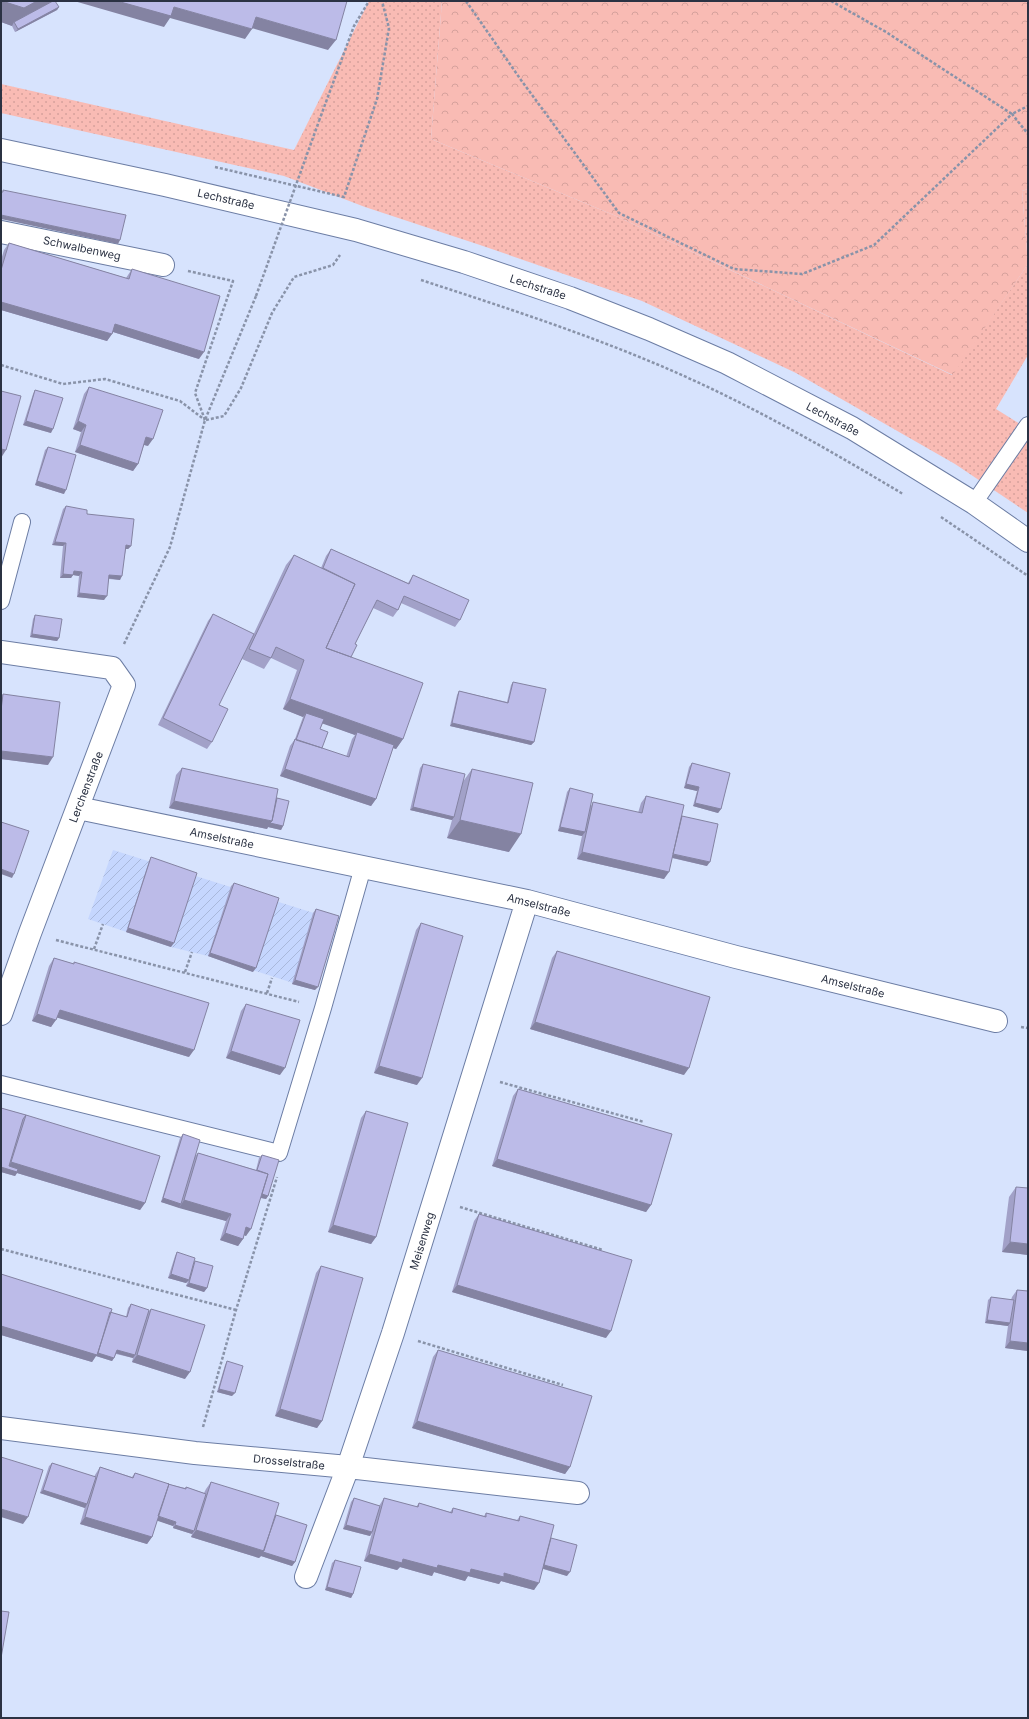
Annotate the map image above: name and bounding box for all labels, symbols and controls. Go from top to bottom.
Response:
street label: Lechstraße [196,186,256,212]
street label: Schwalbenweg [42,233,122,263]
street label: Lechstraße [508,271,568,303]
street label: Lechstraße [804,399,862,439]
street label: Lerchenstraße [66,749,106,825]
street label: Amselstraße [189,824,255,852]
street label: Amselstraße [506,890,572,920]
street label: Amselstraße [820,971,886,1001]
street label: Meisenweg [407,1210,437,1272]
street label: Drosselstraße [252,1451,326,1473]

